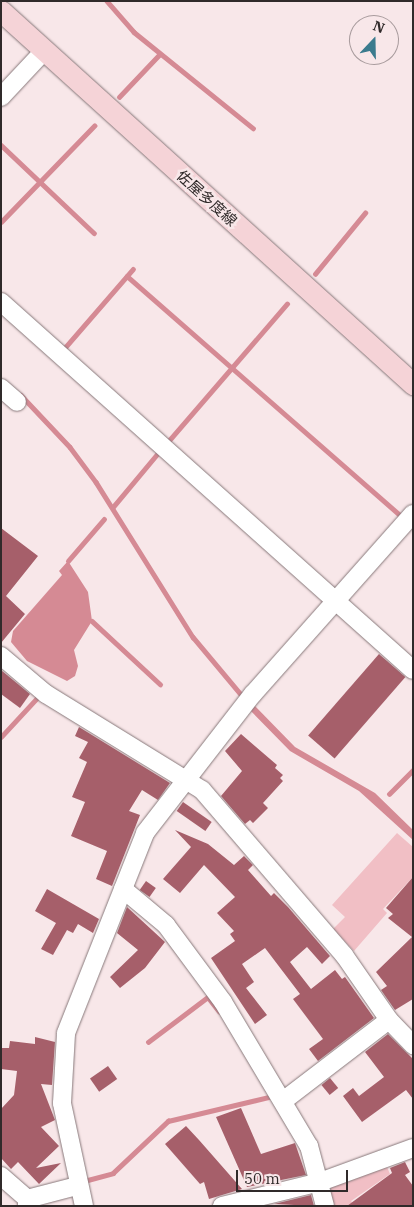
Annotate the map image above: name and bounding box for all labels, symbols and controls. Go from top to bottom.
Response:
north arrow [349,15,399,65]
text: N [371,17,387,37]
street label: 佐屋多度線 [173,166,241,230]
scale bar [239,1160,352,1192]
text: 50 m [244,1169,280,1188]

